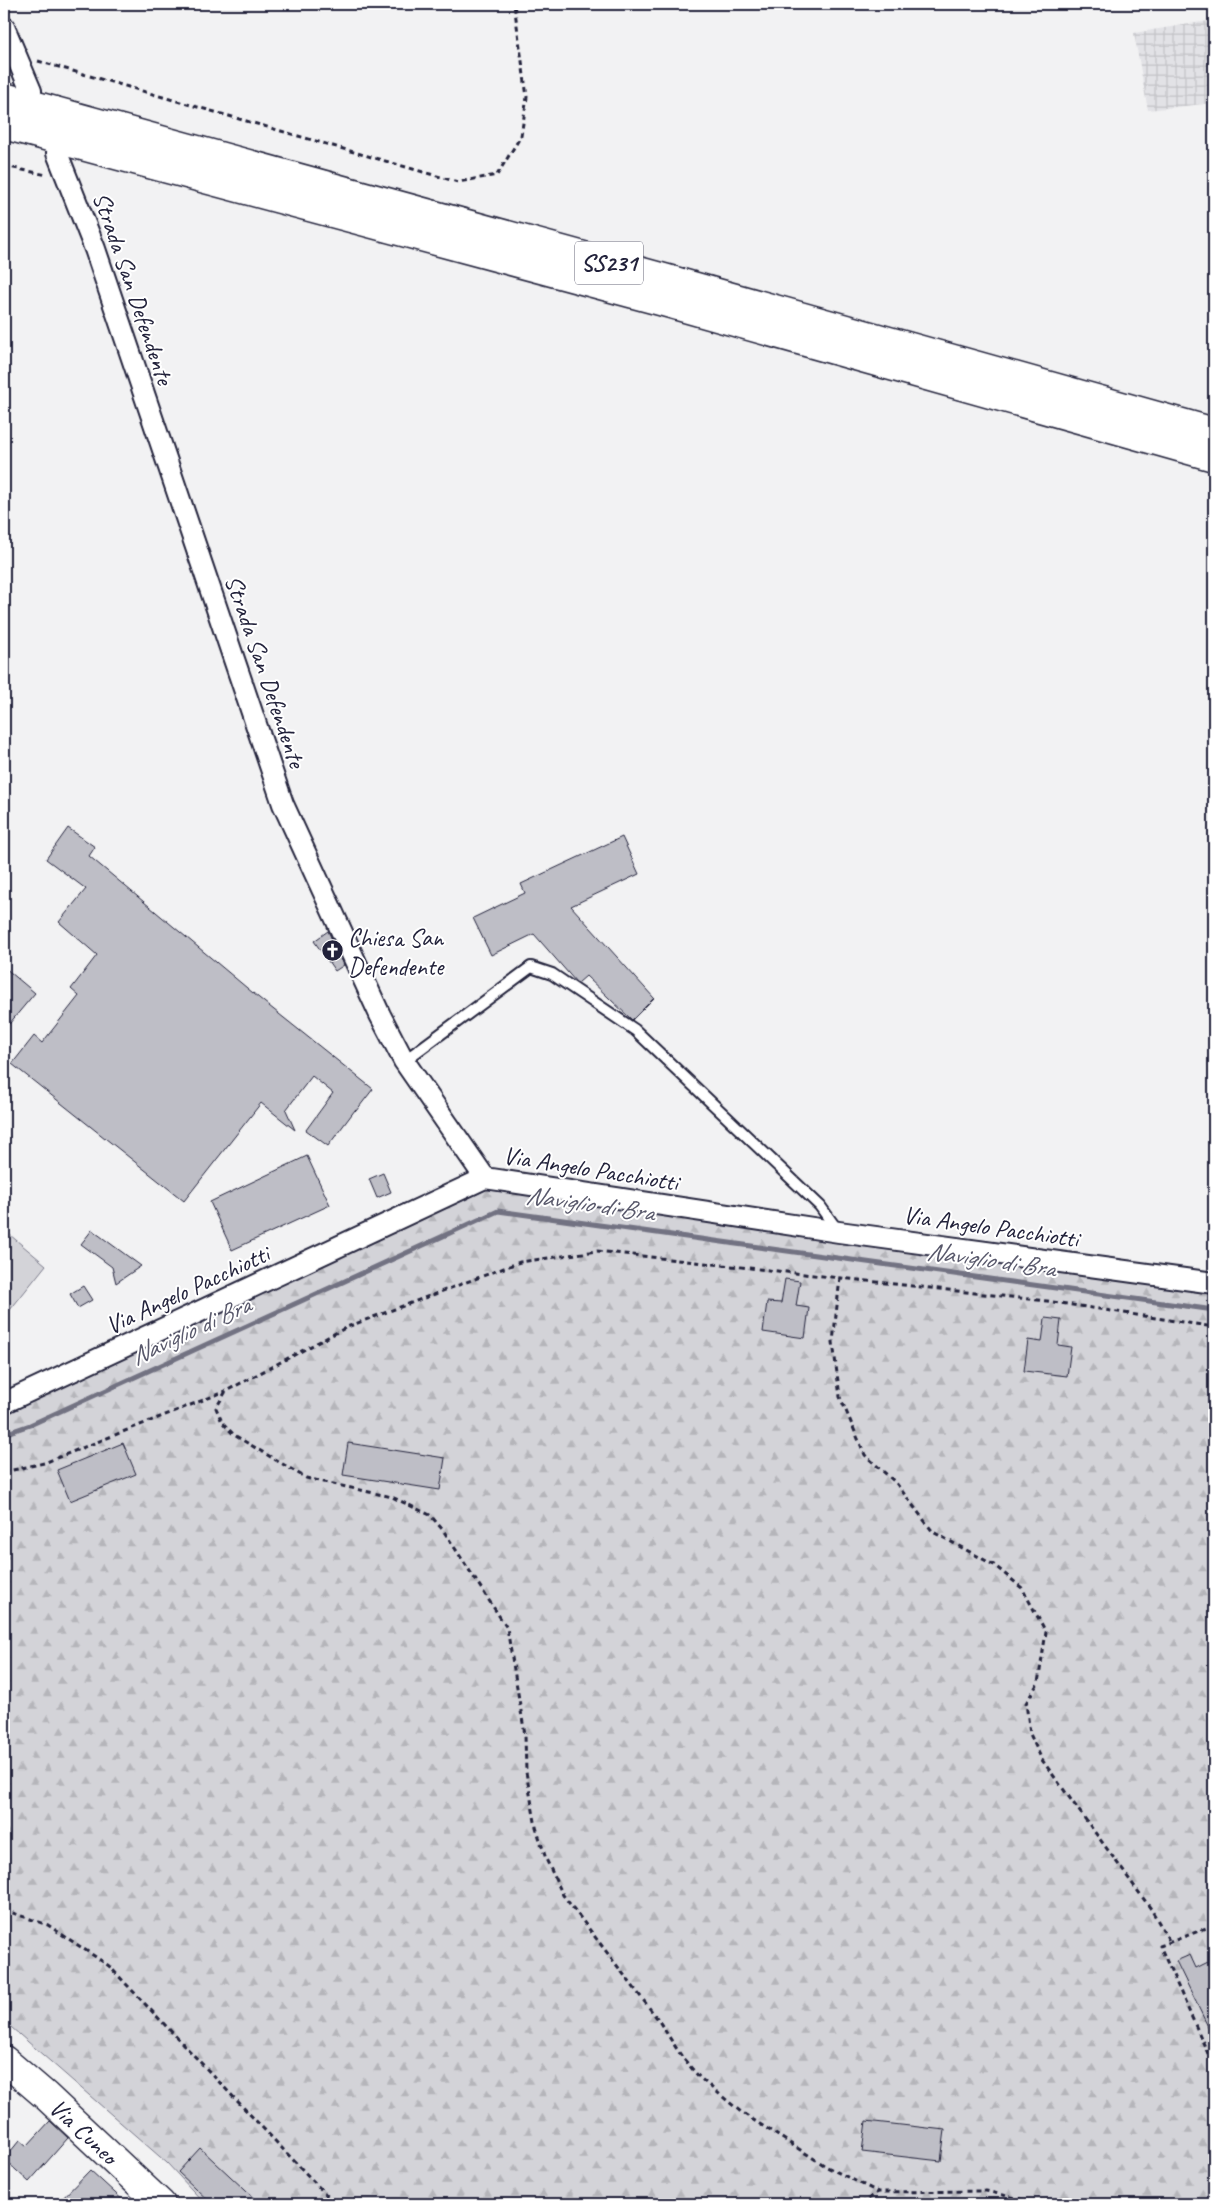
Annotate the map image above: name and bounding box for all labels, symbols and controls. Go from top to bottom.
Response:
street label: Strada San Defendente [85,188,182,390]
road number: SS231 [575,242,643,284]
street label: Strada San Defendente [217,571,314,773]
place label: Chiesa San Defendente [348,922,445,983]
church icon: Chiesa San Defendente [320,939,344,963]
street label: Via Angelo Pacchiotti [501,1139,684,1199]
water label: Naviglio di Bra [524,1178,659,1229]
street label: Via Angelo Pacchiotti [901,1199,1084,1256]
water label: Naviglio di Bra [925,1234,1060,1285]
street label: Via Angelo Pacchiotti [101,1237,277,1342]
water label: Naviglio di Bra [125,1287,259,1373]
street label: Via Cuneo [42,2092,127,2174]

